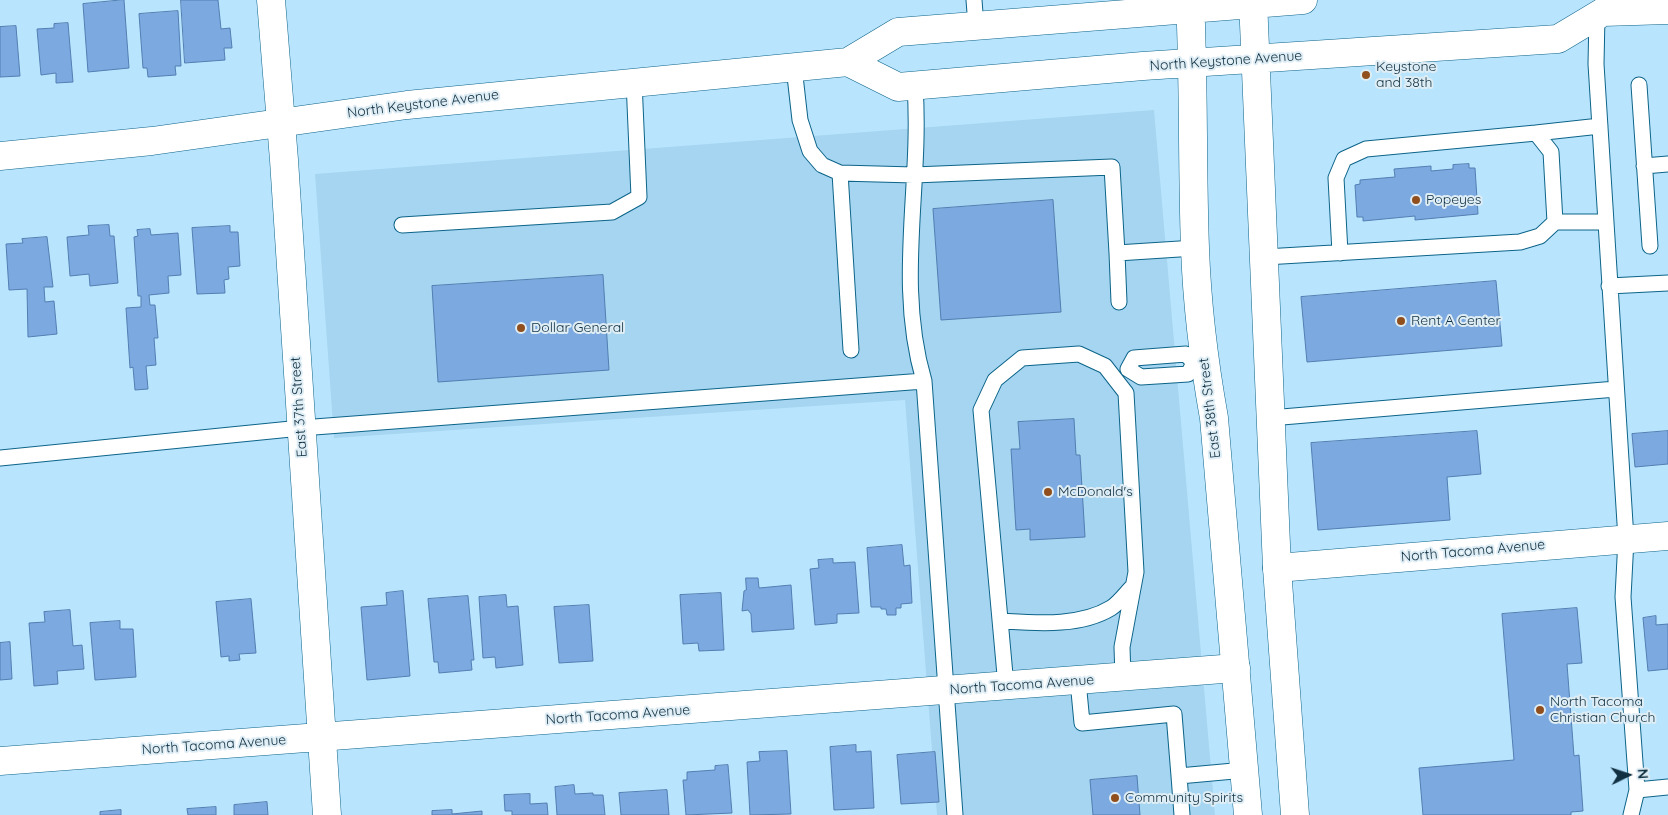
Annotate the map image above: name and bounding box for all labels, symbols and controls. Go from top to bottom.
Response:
street label: North Keystone Avenue [1149,47,1303,75]
place label: Keystone and 38th [1376,59,1437,92]
marker: Keystone and 38th [1360,69,1372,81]
street label: North Keystone Avenue [346,86,500,122]
place label: Popeyes [1426,192,1481,208]
marker: Popeyes [1410,194,1422,206]
place label: Rent A Center [1411,313,1501,329]
marker: Rent A Center [1395,315,1407,327]
place label: Dollar General [531,320,624,336]
marker: Dollar General [515,322,527,334]
street label: East 37th Street [287,356,311,458]
street label: East 38th Street [1195,357,1225,459]
place label: McDonald's [1058,484,1133,500]
marker: McDonald's [1042,486,1054,498]
street label: North Tacoma Avenue [1400,536,1546,566]
street label: North Tacoma Avenue [949,672,1095,698]
place label: North Tacoma Christian Church [1550,694,1656,726]
street label: North Tacoma Avenue [545,702,691,728]
marker: North Tacoma Christian Church [1534,704,1546,716]
street label: North Tacoma Avenue [141,732,287,758]
north arrow [1603,750,1653,800]
text: N [1634,768,1652,780]
place label: Community Spirits [1125,790,1243,806]
marker: Community Spirits [1109,792,1121,804]

